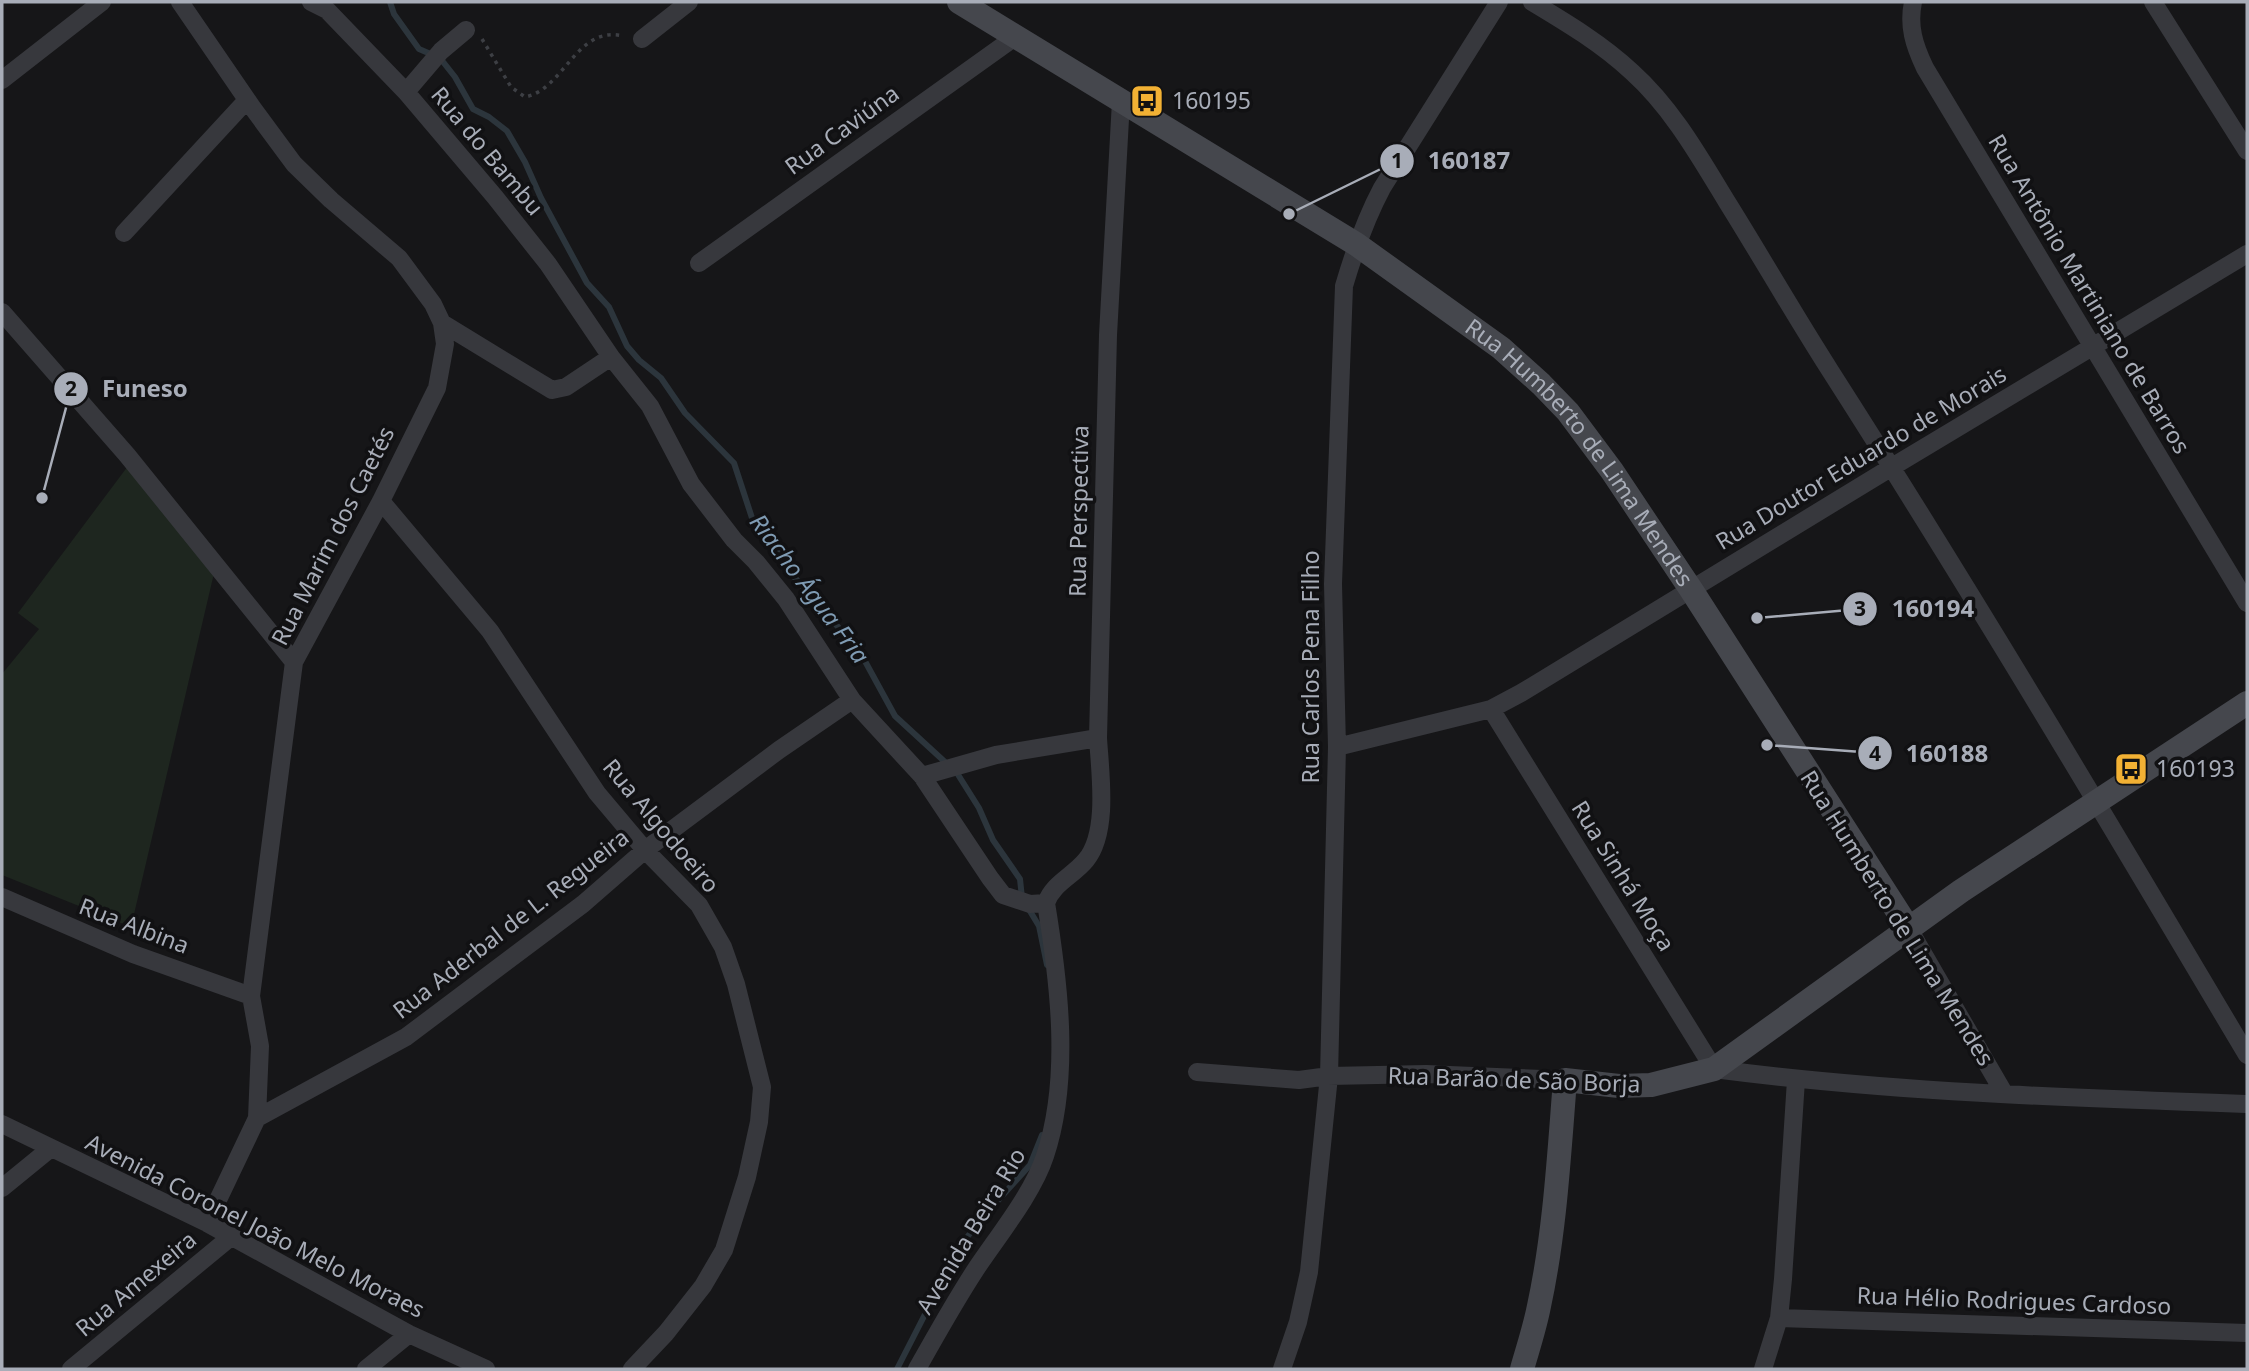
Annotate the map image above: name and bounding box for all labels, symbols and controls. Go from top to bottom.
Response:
street label: Rua Caviúna [778,77,905,181]
street label: Rua do Bambu [424,79,551,222]
bus stop icon: 160195 [1128,82,1166,120]
place label: 160195 [1172,84,1251,116]
street label: Rua Antônio Martiniano de Barros [1981,128,2198,459]
callout: 160187 [1379,138,1525,183]
text: 160187 [1428,143,1510,176]
text: 1 [1391,146,1403,174]
street label: Rua Humberto de Lima Mendes [1459,310,1701,592]
street label: Rua Doutor Eduardo de Morais [1709,357,2012,557]
callout: Funeso [53,366,202,411]
text: Funeso [102,371,188,404]
text: 2 [65,374,77,402]
street label: Rua Marim dos Caetés [263,421,401,651]
street label: Rua Perspectiva [1061,425,1095,597]
water label: Riacho Água Fria [743,506,878,670]
street label: Rua Carlos Pena Filho [1294,550,1326,784]
callout: 160194 [1843,586,1988,631]
text: 160194 [1892,591,1974,624]
text: 3 [1854,594,1866,622]
callout: 160188 [1857,731,2002,776]
text: 160188 [1906,736,1988,769]
text: 4 [1869,739,1881,767]
bus stop icon: 160193 [2112,750,2150,788]
street label: Rua Algodoeiro [596,751,727,899]
place label: 160193 [2156,752,2235,784]
street label: Rua Humberto de Lima Mendes [1793,764,2002,1071]
street label: Rua Sinhá Moça [1565,794,1683,957]
street label: Rua Aderbal de L. Regueira [386,821,635,1026]
street label: Rua Albina [75,889,194,961]
street label: Rua Barão de São Borja [1387,1059,1641,1099]
street label: Avenida Coronel João Melo Moraes [80,1125,430,1325]
street label: Avenida Beira Rio [908,1141,1032,1320]
street label: Rua Amexeira [68,1223,203,1343]
street label: Rua Hélio Rodrigues Cardoso [1856,1279,2172,1321]

